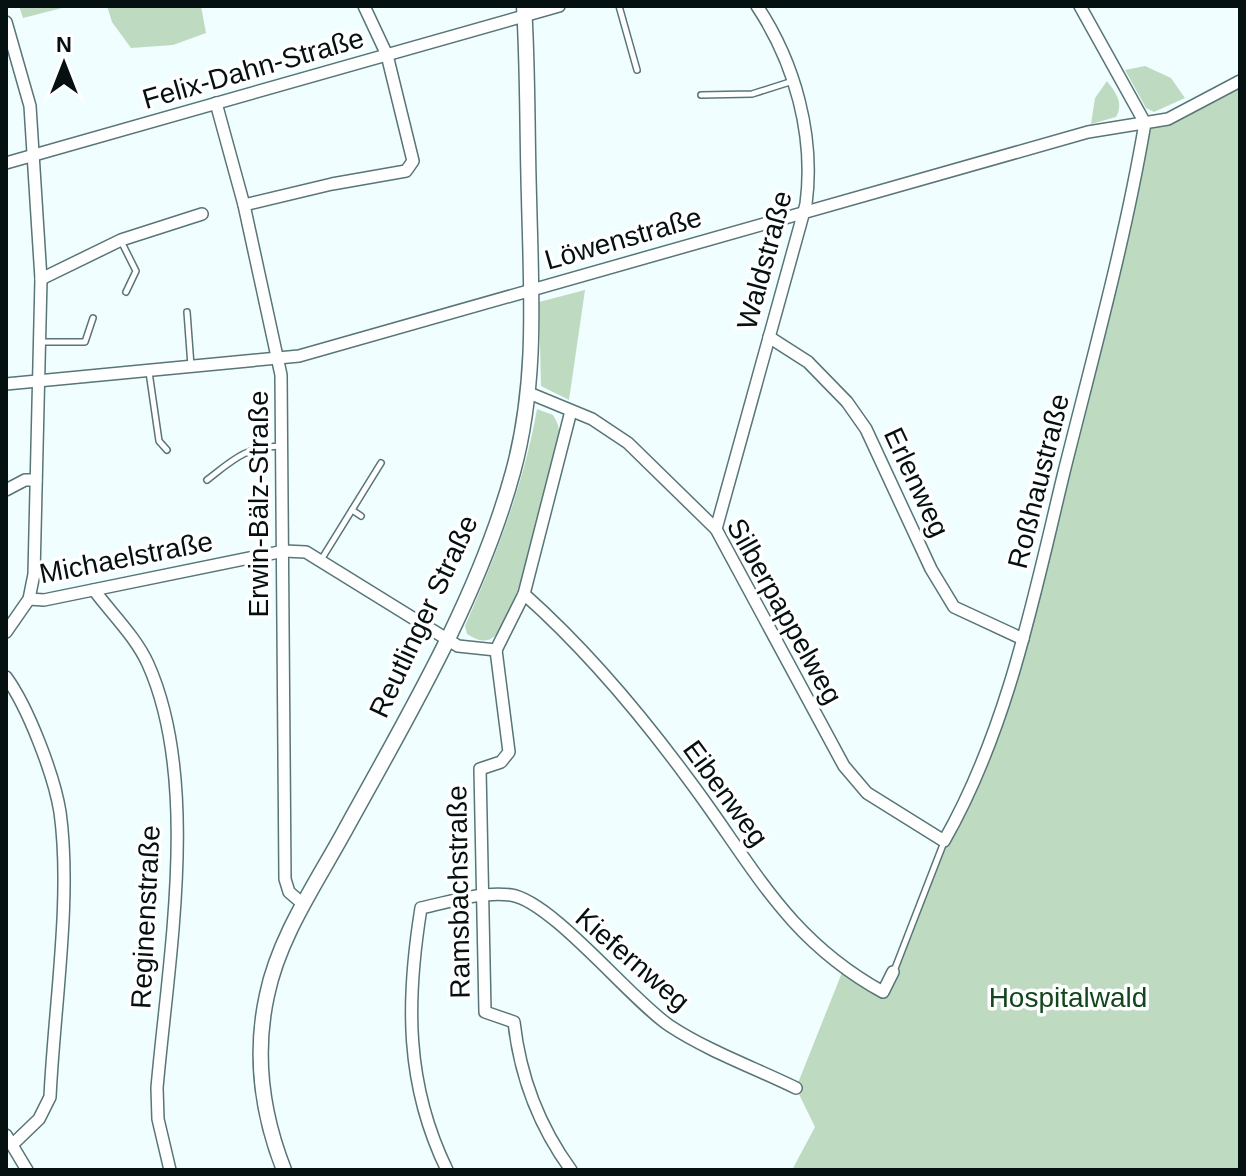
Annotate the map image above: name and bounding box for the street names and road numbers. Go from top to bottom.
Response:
street label: Felix-Dahn-Straße [139,22,367,115]
street label: Waldstraße [731,187,798,333]
street label: Löwenstraße [541,201,705,276]
street label: Erwin-Bälz-Straße [243,390,274,618]
street label: Roßhaustraße [1002,391,1075,572]
street label: Erlenweg [878,423,955,542]
street label: Reutlinger Straße [363,510,484,722]
street label: Silberpappelweg [721,513,848,709]
street label: Michaelstraße [37,525,215,589]
street label: Eibenweg [677,734,774,852]
street label: Ramsbachstraße [441,785,476,999]
street label: Reginenstraße [125,825,166,1010]
street label: Kiefernweg [570,902,696,1017]

